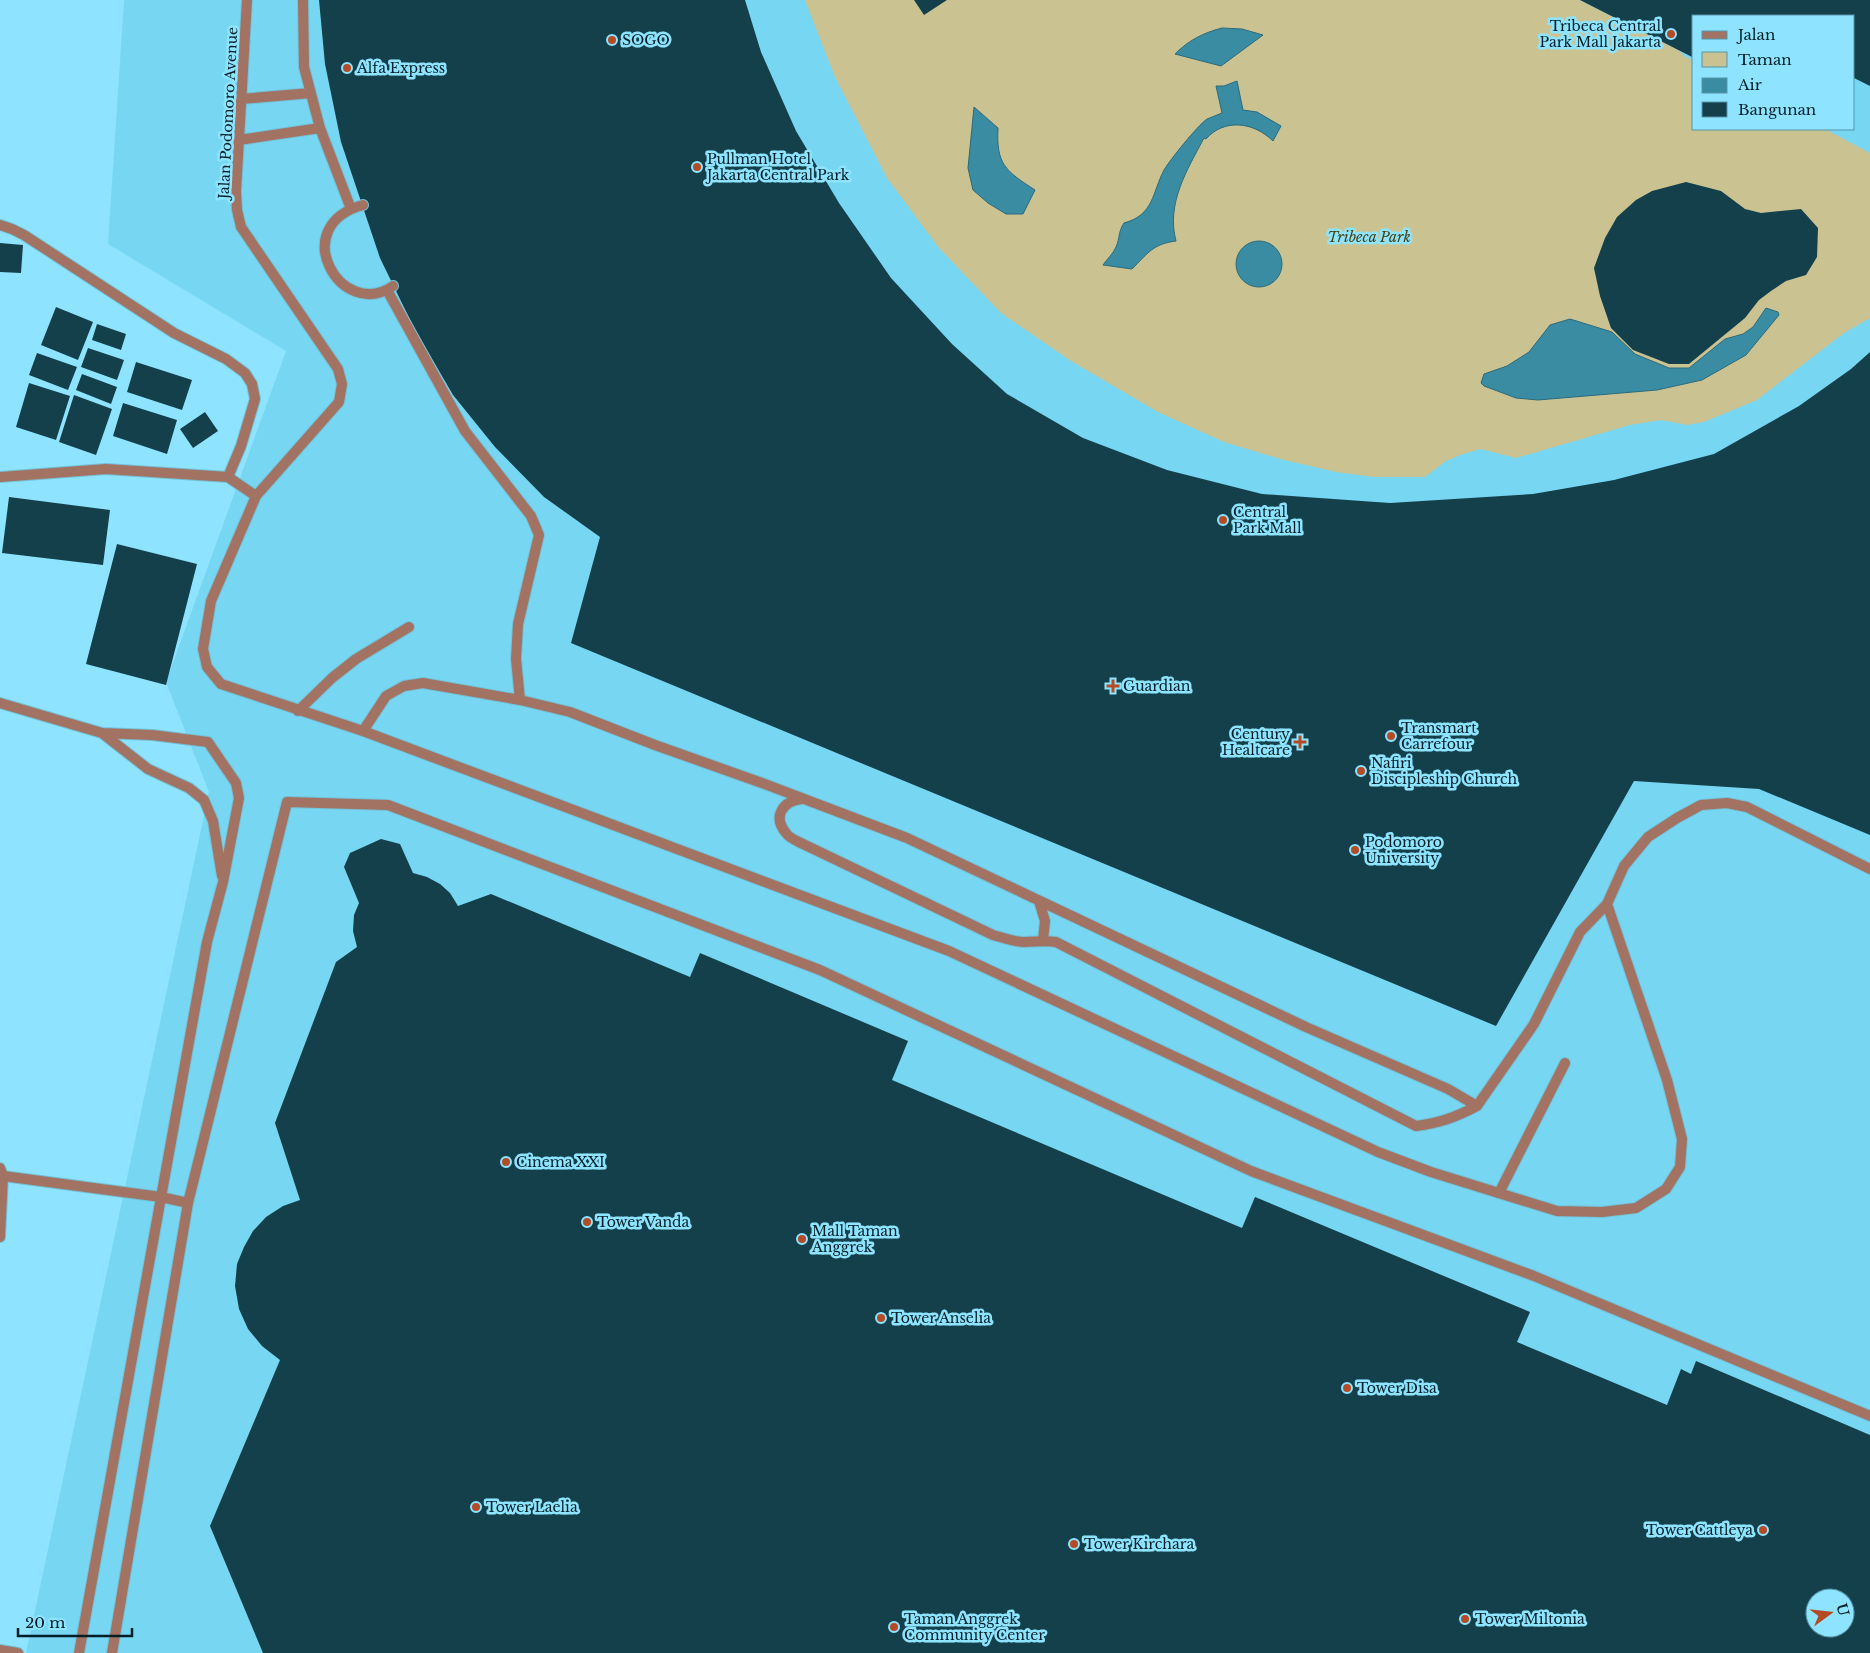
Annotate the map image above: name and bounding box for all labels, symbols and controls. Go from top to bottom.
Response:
legend [1692,15,1855,130]
place label: Tribeca Central Park Mall Jakarta [1540,17,1661,51]
text: Jalan [1736,25,1775,44]
street label: Jalan Podomoro Avenue [214,26,241,202]
marker: Tribeca Central Park Mall Jakarta [1665,28,1677,40]
place label: SOGO [622,31,670,49]
marker: SOGO [606,34,618,46]
text: Taman [1738,50,1792,69]
place label: Alfa Express [356,59,445,77]
marker: Alfa Express [341,62,353,74]
text: Air [1737,75,1763,94]
text: Bangunan [1738,100,1816,119]
place label: Pullman Hotel Jakarta Central Park [705,150,850,184]
marker: Pullman Hotel Jakarta Central Park [691,161,703,173]
park label: Tribeca Park [1327,228,1411,246]
place label: Central Park Mall [1233,503,1302,537]
marker: Central Park Mall [1217,514,1229,526]
place label: Guardian [1123,677,1191,695]
marker: Guardian [1107,680,1119,692]
place label: Transmart Carrefour [1401,719,1477,753]
place label: Century Healtcare [1222,725,1290,759]
marker: Transmart Carrefour [1385,730,1397,742]
marker: Century Healtcare [1294,736,1306,748]
place label: Nafiri Discipleship Church [1371,754,1517,788]
marker: Nafiri Discipleship Church [1355,765,1367,777]
place label: Podomoro University [1365,833,1442,867]
marker: Podomoro University [1349,844,1361,856]
place label: Cinema XXI [516,1153,605,1171]
marker: Cinema XXI [500,1156,512,1168]
place label: Tower Vanda [597,1213,690,1231]
marker: Tower Vanda [581,1216,593,1228]
place label: Mall Taman Anggrek [811,1222,898,1256]
marker: Mall Taman Anggrek [796,1233,808,1245]
place label: Tower Anselia [891,1309,991,1327]
marker: Tower Anselia [875,1312,887,1324]
place label: Tower Disa [1357,1379,1437,1397]
marker: Tower Disa [1341,1382,1353,1394]
place label: Tower Laelia [486,1498,578,1516]
marker: Tower Laelia [470,1501,482,1513]
place label: Tower Cattleya [1646,1521,1753,1539]
marker: Tower Cattleya [1757,1524,1769,1536]
place label: Tower Kirchara [1084,1535,1194,1553]
marker: Tower Kirchara [1068,1538,1080,1550]
north arrow [1805,1588,1855,1638]
text: U [1832,1601,1853,1619]
scale bar [18,1606,131,1638]
place label: Taman Anggrek Community Center [904,1610,1045,1644]
place label: Tower Miltonia [1475,1610,1585,1628]
text: 20 m [25,1613,65,1632]
marker: Tower Miltonia [1459,1613,1471,1625]
marker: Taman Anggrek Community Center [888,1621,900,1633]

